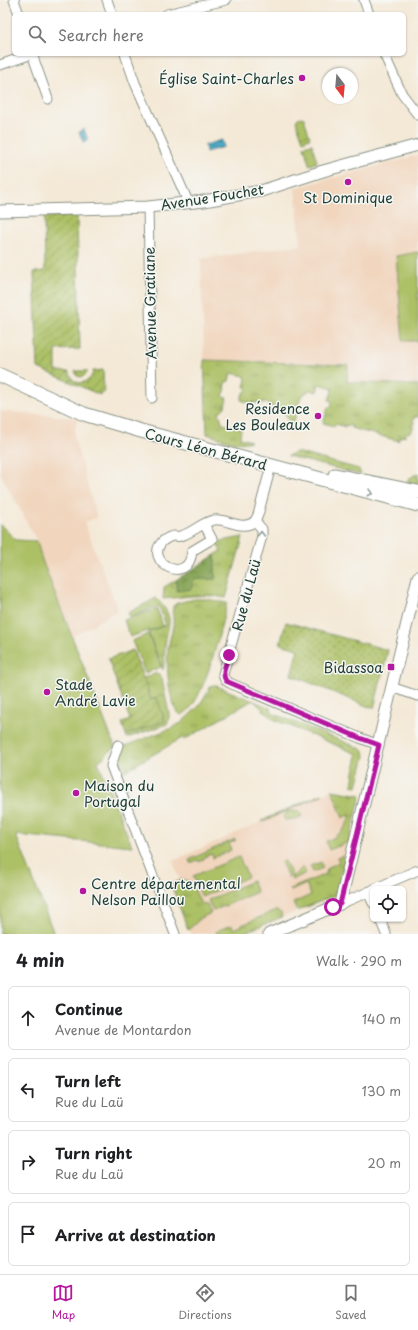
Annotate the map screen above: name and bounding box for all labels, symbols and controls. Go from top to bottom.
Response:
search box [12,12,406,56]
icon: search [26,23,48,45]
text: Search here [58,23,144,46]
place label: Église Saint-Charles [159,68,294,89]
north arrow [322,68,358,104]
marker: Église Saint-Charles [297,73,307,83]
marker: St Dominique [343,177,353,187]
street label: Avenue Fouchet [159,178,265,216]
place label: St Dominique [303,187,393,208]
street label: Avenue Gratiane [139,246,161,360]
place label: Résidence Les Bouleaux [226,398,310,435]
marker: Résidence Les Bouleaux [313,411,323,421]
street label: Cours Léon Bérard [143,423,270,476]
one-way arrow [367,488,373,496]
one-way arrow [256,531,265,537]
street label: Rue du Laü [226,557,266,633]
route end [220,646,238,664]
place label: Bidassoa [324,657,383,678]
marker: Bidassoa [386,662,396,672]
place label: Stade André Lavie [55,674,136,711]
marker: Stade André Lavie [42,687,52,697]
place label: Maison du Portugal [84,775,154,812]
marker: Maison du Portugal [71,788,81,798]
place label: Centre départemental Nelson Paillou [91,873,241,910]
marker: Centre départemental Nelson Paillou [78,886,88,896]
map controls [370,886,406,922]
button: locate [370,886,406,922]
route start [324,898,342,916]
text: 4 min [16,947,64,973]
text: Walk · 290 m [316,951,402,970]
text: Continue [55,997,123,1020]
icon: ahead [17,1007,39,1029]
text: 140 m [362,1009,401,1028]
text: Avenue de Montardon [55,1020,192,1039]
text: Turn left [55,1069,121,1092]
icon: left [17,1079,39,1101]
text: 130 m [362,1081,401,1100]
text: Rue du Laü [55,1092,124,1111]
text: Turn right [55,1141,132,1164]
icon: right [17,1151,39,1173]
text: 20 m [367,1153,401,1172]
text: Rue du Laü [55,1164,124,1183]
icon: arrive [17,1223,39,1245]
text: Arrive at destination [55,1223,216,1246]
tab: Map [52,1282,75,1323]
tab: Directions [178,1282,232,1323]
tab: Saved [335,1282,366,1323]

